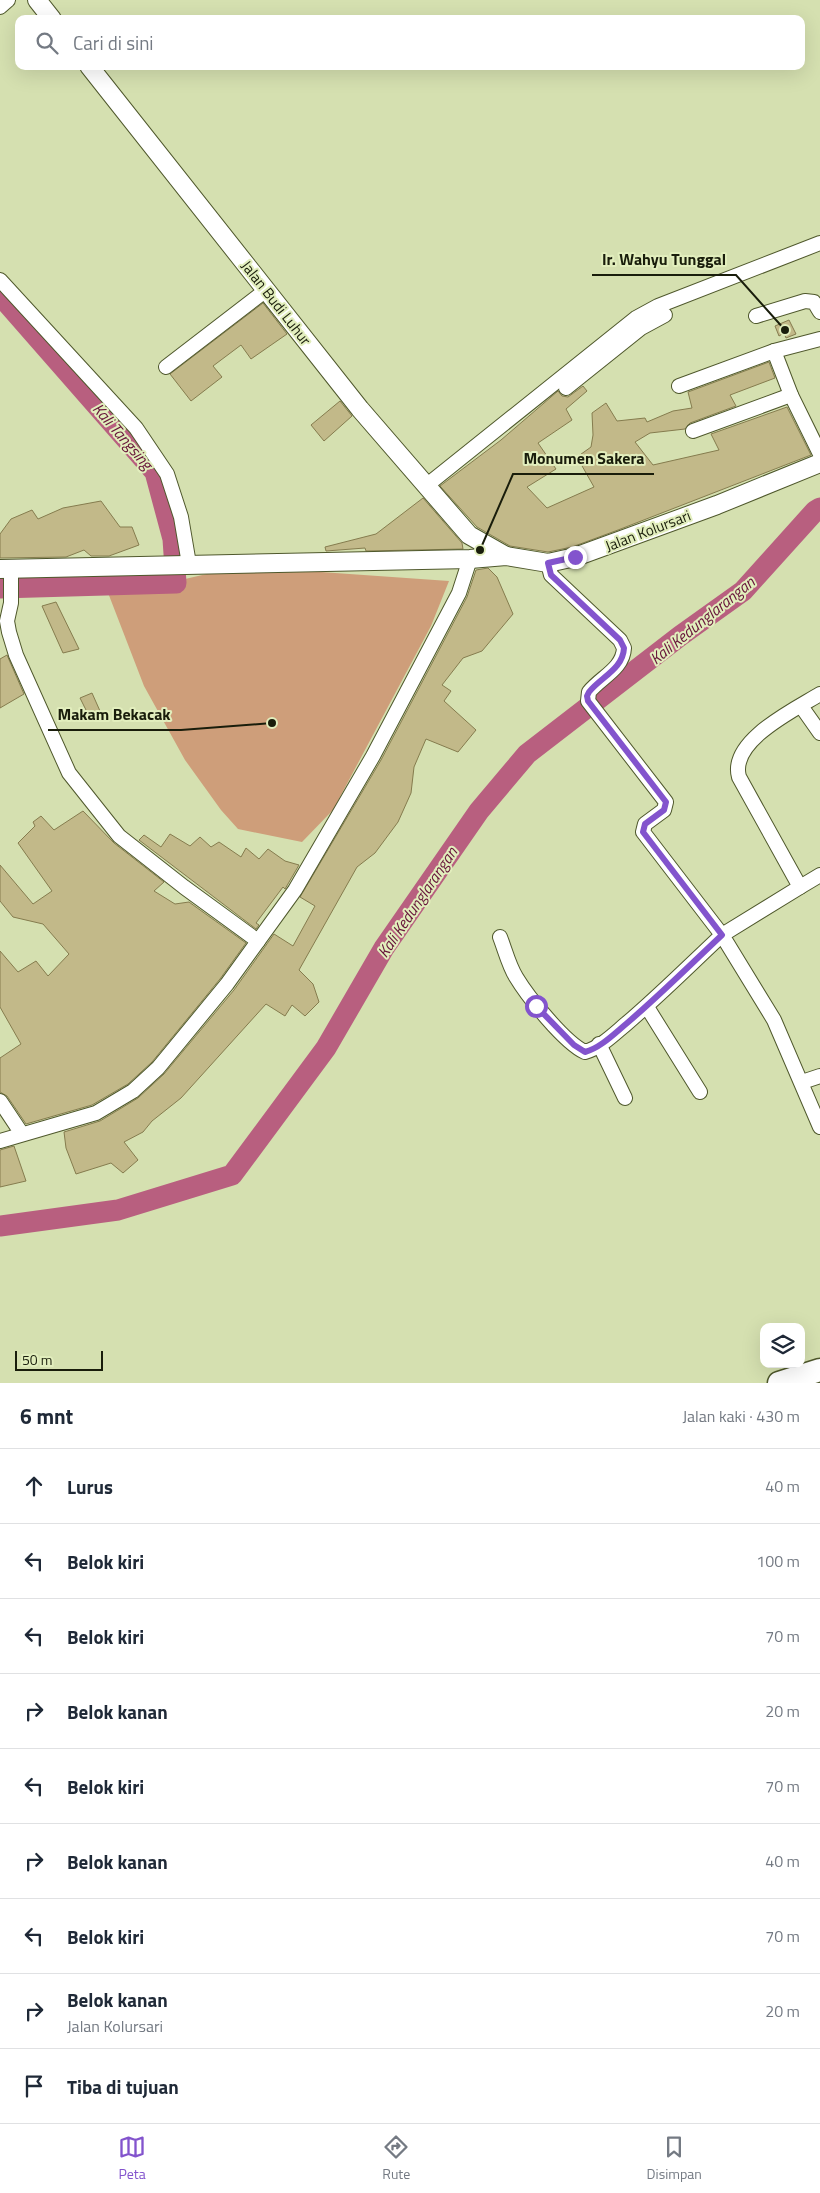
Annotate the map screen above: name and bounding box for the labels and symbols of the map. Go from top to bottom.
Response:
callout: Ir. Wahyu Tunggal [592,244,736,275]
text: Ir. Wahyu Tunggal [602,247,726,271]
street label: Jalan Budi Luhur [236,255,317,350]
water label: Kali Tangsing [87,397,160,477]
callout: Monumen Sakera [513,443,654,474]
text: Monumen Sakera [523,446,645,470]
street label: Jalan Kolursari [602,504,694,557]
route end [564,546,587,569]
water label: Kali Kedunglarangan [644,570,760,670]
callout: Makam Bekacak [48,699,181,730]
text: Makam Bekacak [57,702,171,726]
water label: Kali Kedunglarangan [371,841,464,962]
route start [525,995,548,1018]
scale bar [15,1348,102,1371]

